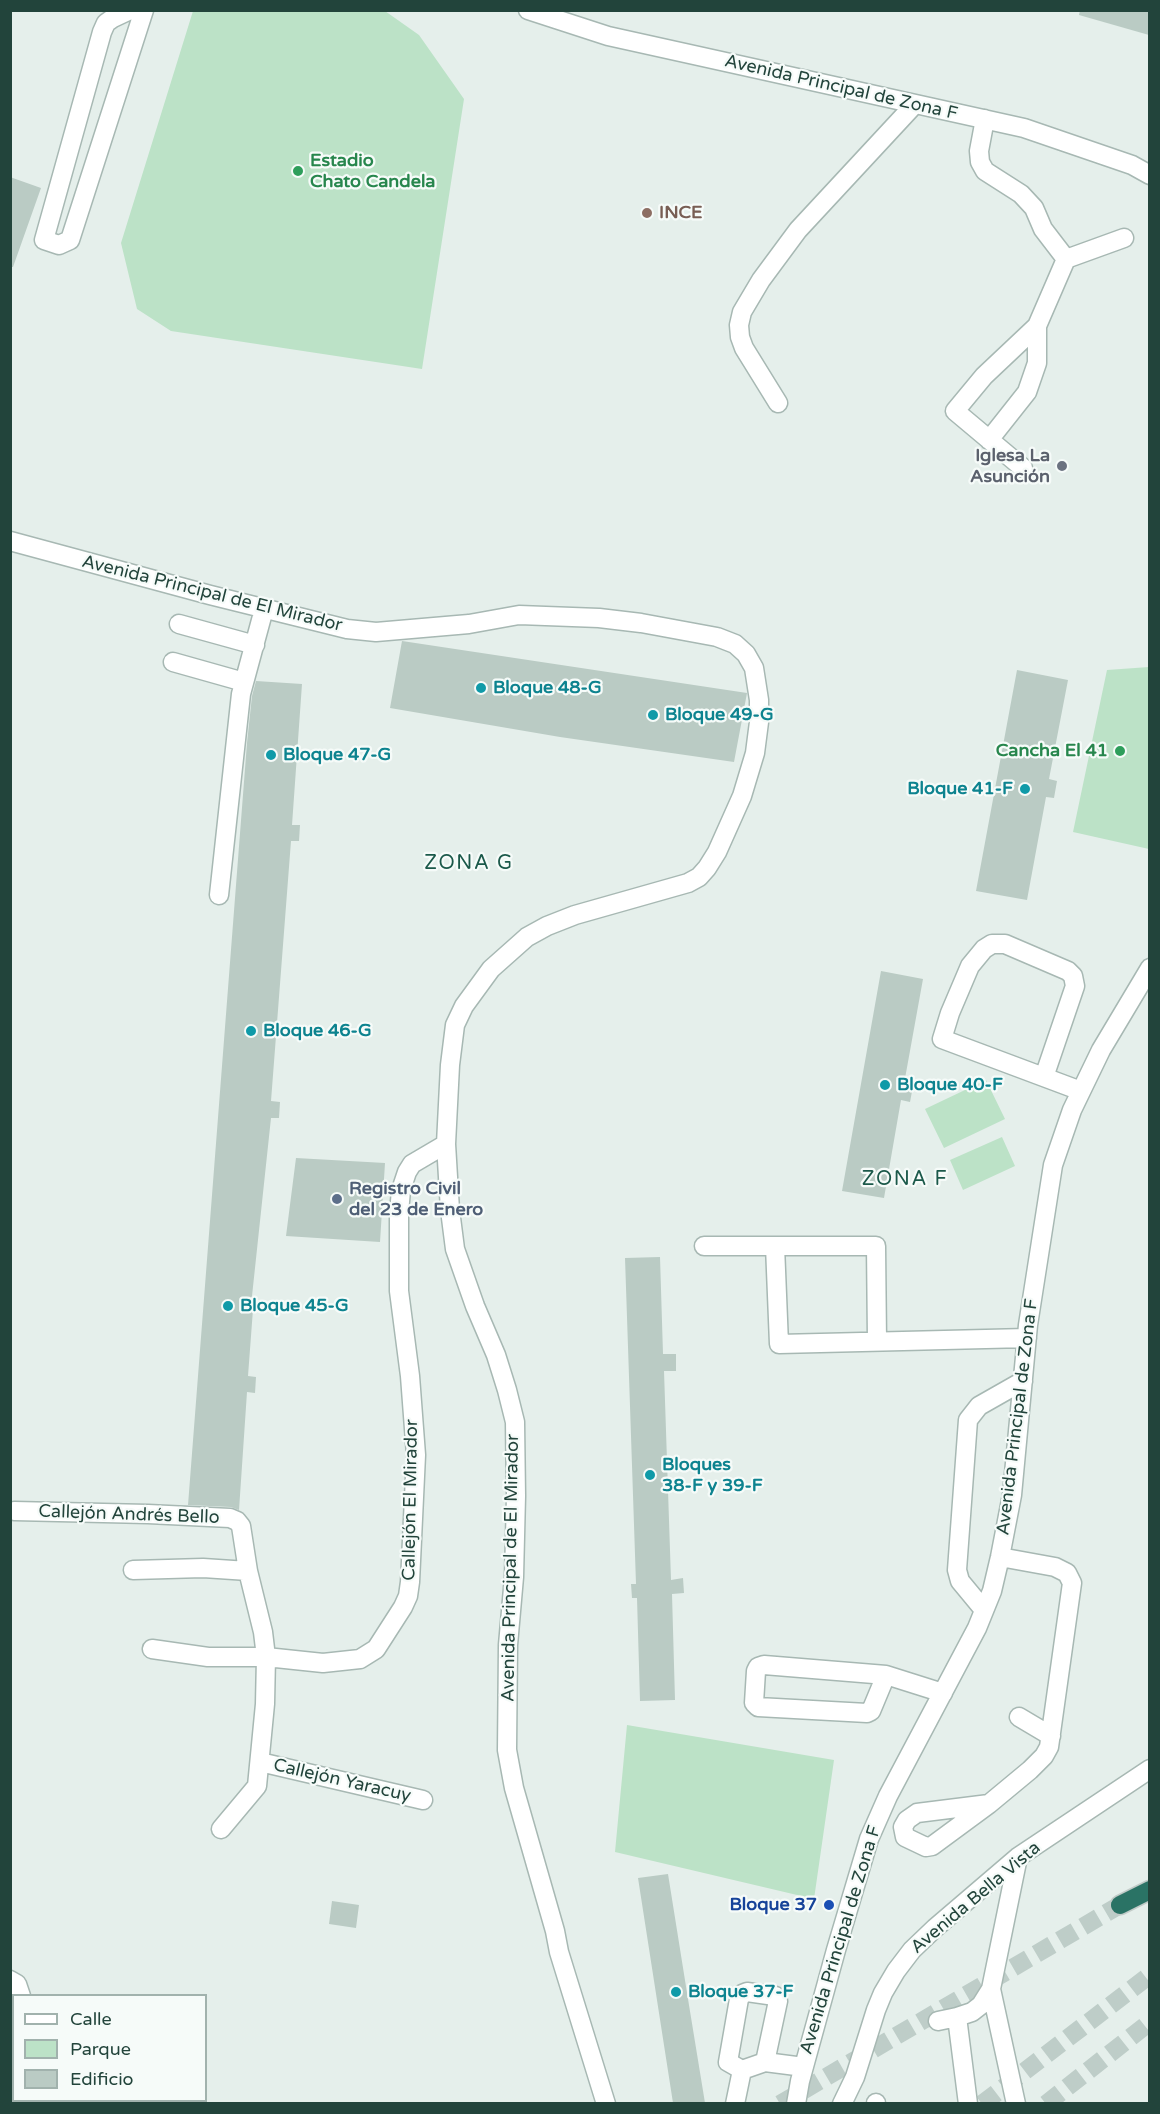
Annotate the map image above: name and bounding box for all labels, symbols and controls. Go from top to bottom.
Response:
street label: Avenida Principal de Zona F [722,51,960,125]
place label: Estadio Chato Candela [310,150,435,192]
marker: Estadio Chato Candela [291,164,305,178]
place label: INCE [659,202,703,224]
marker: INCE [640,206,654,220]
place label: Iglesa La Asunción [970,445,1050,488]
marker: Iglesa La Asunción [1055,459,1069,473]
street label: Avenida Principal de El Mirador [79,551,345,637]
place label: Bloque 48-G [493,677,602,699]
marker: Bloque 48-G [474,681,488,695]
place label: Bloque 49-G [665,704,774,726]
marker: Bloque 49-G [646,708,660,722]
place label: Cancha El 41 [996,740,1108,762]
place label: Bloque 47-G [283,744,391,766]
marker: Cancha El 41 [1113,744,1127,758]
marker: Bloque 47-G [264,748,278,762]
place label: Bloque 41-F [907,778,1013,800]
marker: Bloque 41-F [1018,782,1032,796]
district label: ZONA G [424,852,514,876]
place label: Bloque 46-G [263,1020,372,1042]
marker: Bloque 46-G [244,1024,258,1038]
place label: Bloque 40-F [897,1074,1003,1096]
marker: Bloque 40-F [878,1078,892,1092]
district label: ZONA F [862,1168,948,1192]
place label: Registro Civil del 23 de Enero [349,1178,483,1220]
marker: Registro Civil del 23 de Enero [330,1192,344,1206]
place label: Bloque 45-G [240,1295,349,1317]
street label: Avenida Principal de Zona F [993,1297,1043,1537]
marker: Bloque 45-G [221,1299,235,1313]
street label: Callejón El Mirador [399,1419,423,1581]
street label: Avenida Principal de El Mirador [498,1434,524,1702]
place label: Bloques 38-F y 39-F [662,1454,763,1496]
marker: Bloques 38-F y 39-F [643,1468,657,1482]
street label: Callejón Andrés Bello [38,1501,220,1529]
street label: Callejón Yaracuy [271,1755,413,1807]
street label: Avenida Principal de Zona F [796,1823,886,2057]
street label: Avenida Bella Vista [907,1837,1045,1959]
place label: Bloque 37 [729,1894,817,1916]
marker: Bloque 37 [822,1898,836,1912]
place label: Bloque 37-F [688,1981,793,2003]
marker: Bloque 37-F [669,1985,683,1999]
legend [12,1994,207,2102]
text: Calle [70,2008,112,2030]
text: Parque [70,2038,131,2060]
text: Edificio [70,2068,134,2090]

